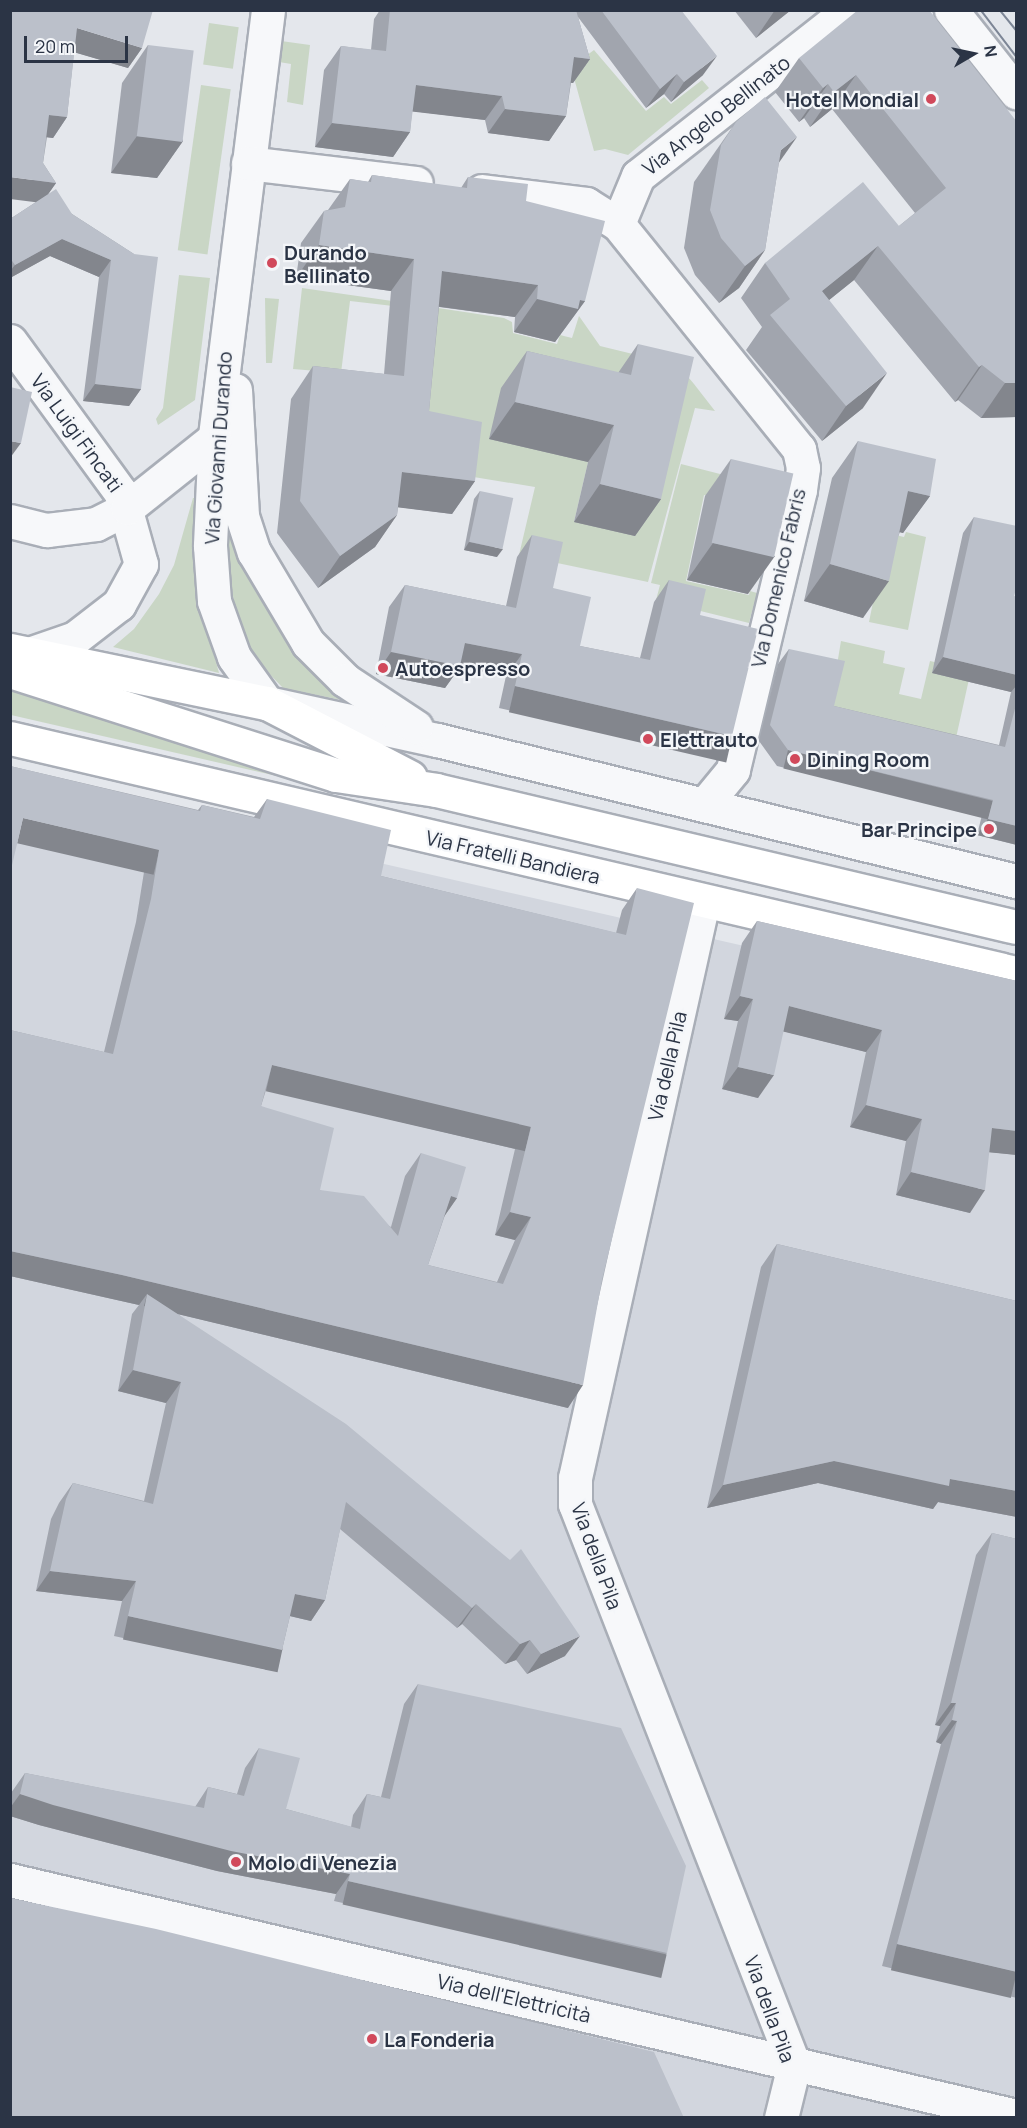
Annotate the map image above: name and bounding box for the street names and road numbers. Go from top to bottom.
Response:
street label: Via Angelo Bellinato [638,50,794,180]
street label: Via Giovanni Durando [199,351,237,545]
street label: Via Luigi Fincati [26,369,128,497]
street label: Via Domenico Fabris [746,486,810,670]
street label: Via Fratelli Bandiera [424,825,602,889]
street label: Via della Pila [643,1009,691,1123]
street label: Via della Pila [567,1499,627,1613]
street label: Via della Pila [740,1952,800,2066]
street label: Via dell'Elettricità [435,1969,593,2027]

